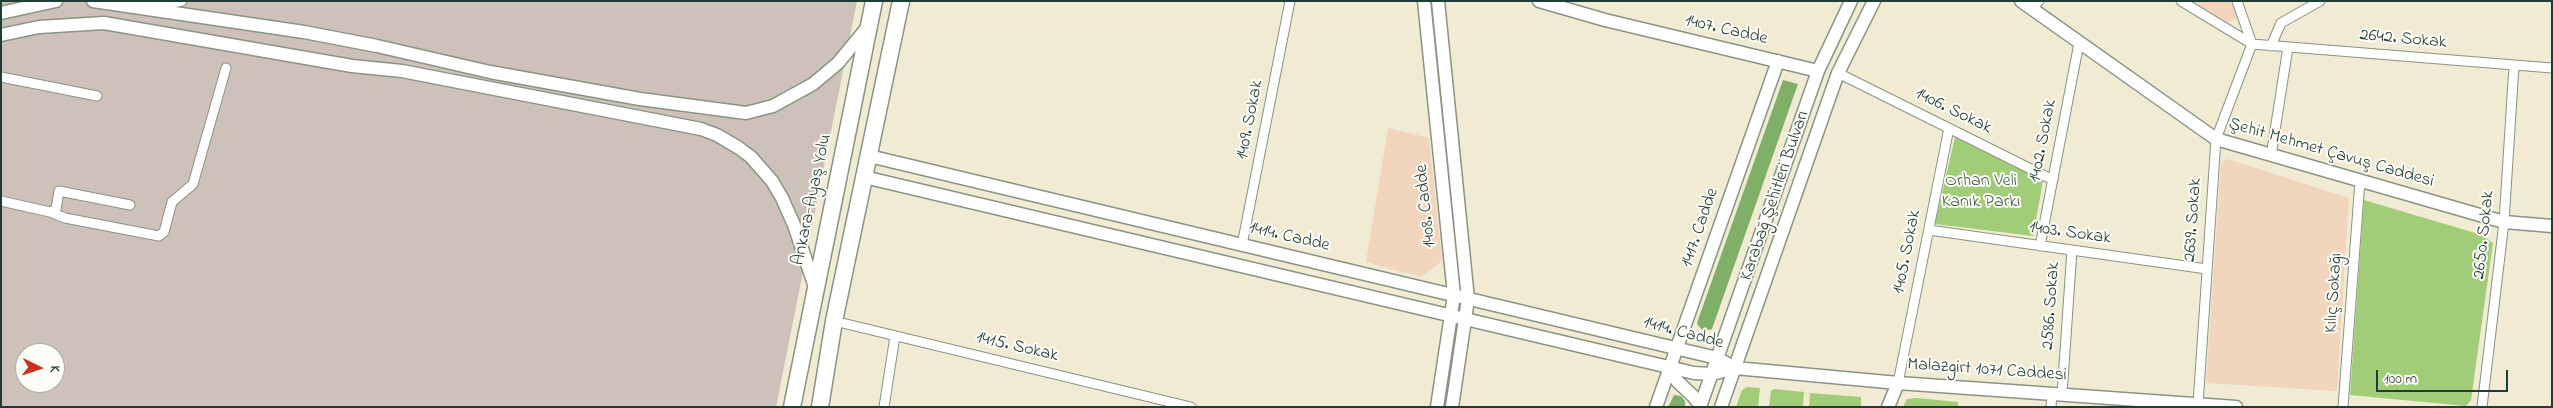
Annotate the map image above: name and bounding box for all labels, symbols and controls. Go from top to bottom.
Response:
street label: 1407. Cadde [1682,11,1770,51]
street label: 2642. Sokak [2359,25,2447,55]
street label: 1409. Sokak [1233,78,1269,162]
street label: 1406. Sokak [1911,84,1995,140]
street label: 1402. Sokak [2025,98,2063,184]
street label: Karabağ Şehitleri Bulvarı [1737,108,1815,284]
street label: Şehit Mehmet Çavuş Caddesi [2226,114,2436,194]
street label: Ankara-Ayaş Yolu [789,132,837,268]
street label: 1408. Cadde [1412,163,1442,249]
park label: Orhan Veli Kanık Parkı [1942,171,2020,213]
street label: 2639. Sokak [2180,177,2208,263]
street label: 1417. Cadde [1677,186,1725,270]
street label: 2650. Sokak [2470,190,2500,280]
street label: 1405. Sokak [1889,208,1927,296]
street label: 1414. Cadde [1246,218,1332,258]
street label: 1403. Sokak [2028,218,2112,250]
street label: Kılıç Sokağı [2321,252,2349,334]
street label: 2586. Sokak [2038,261,2066,351]
street label: 1414. Cadde [1640,313,1726,355]
street label: 1415. Sokak [974,328,1060,368]
north arrow [15,343,65,393]
street label: Malazgirt 1071 Caddesi [1907,355,2067,387]
scale bar [2378,360,2510,392]
text: K [44,365,65,373]
text: 100 m [2384,368,2417,390]

